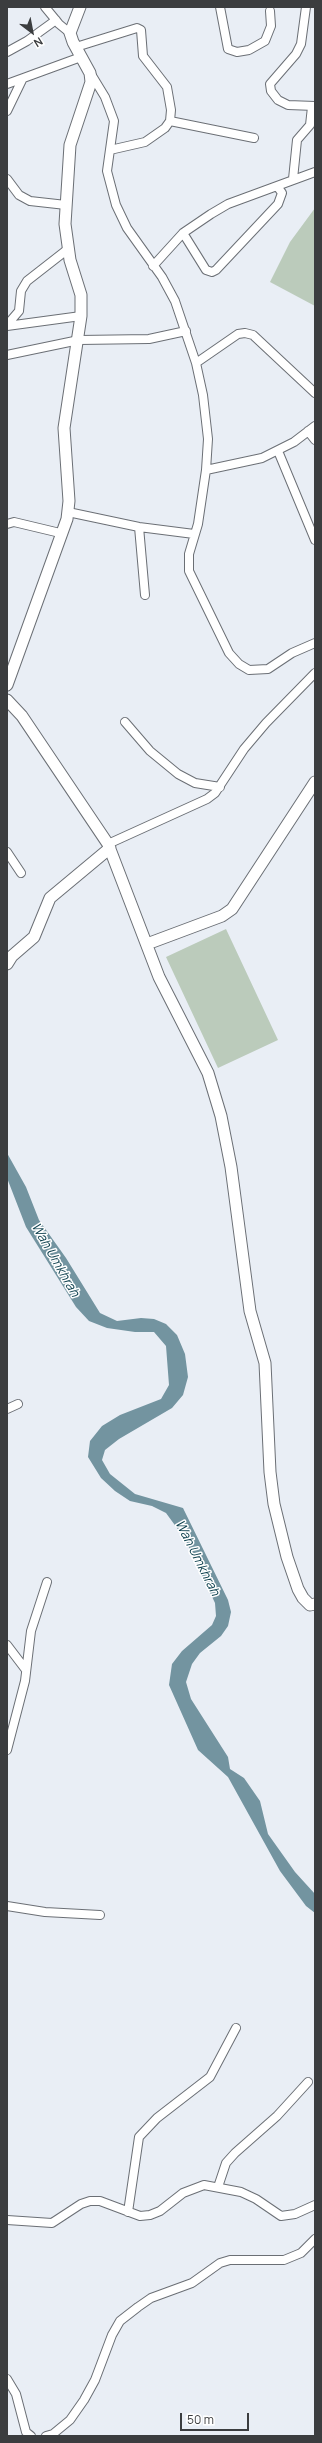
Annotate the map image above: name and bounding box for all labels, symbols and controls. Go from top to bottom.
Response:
north arrow [12,12,52,52]
text: N [31,34,46,51]
water label: Wah Umkhrah [28,1220,82,1300]
water label: Wah Umkhrah [171,1518,223,1598]
scale bar [182,2405,251,2431]
text: 50 m [187,2411,214,2428]

